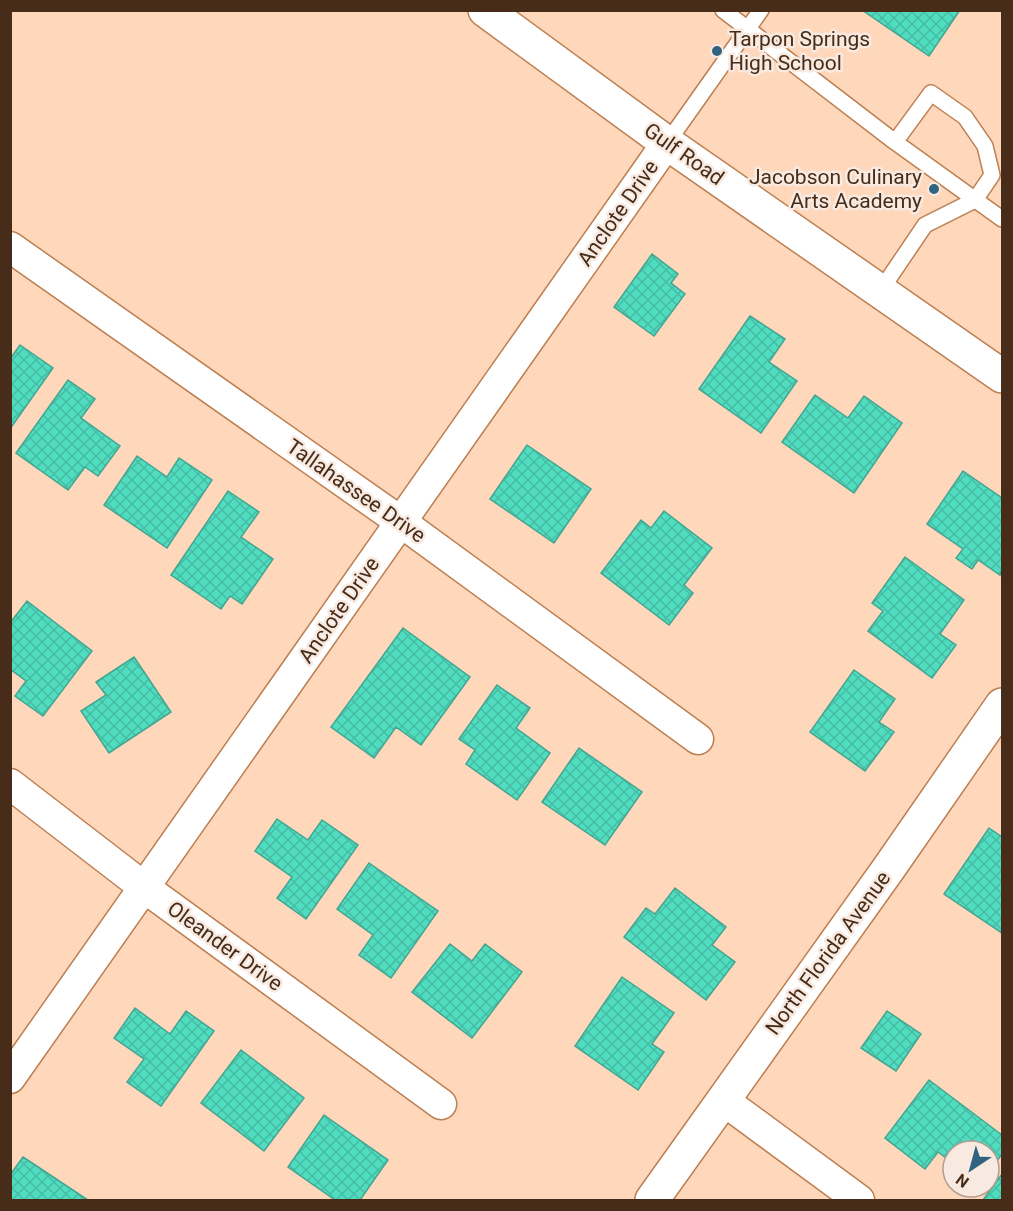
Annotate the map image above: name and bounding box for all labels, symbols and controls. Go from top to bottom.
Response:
place label: Tarpon Springs High School [729,27,870,75]
marker: Tarpon Springs High School [710,44,724,58]
street label: Gulf Road [640,118,728,190]
street label: Anclote Drive [573,155,663,271]
place label: Jacobson Culinary Arts Academy [749,165,922,213]
marker: Jacobson Culinary Arts Academy [927,182,941,196]
street label: Tallahassee Drive [282,434,430,548]
street label: Anclote Drive [294,552,384,668]
street label: North Florida Avenue [761,867,895,1039]
street label: Oleander Drive [163,896,287,996]
north arrow [941,1139,1001,1199]
text: N [952,1170,973,1192]

